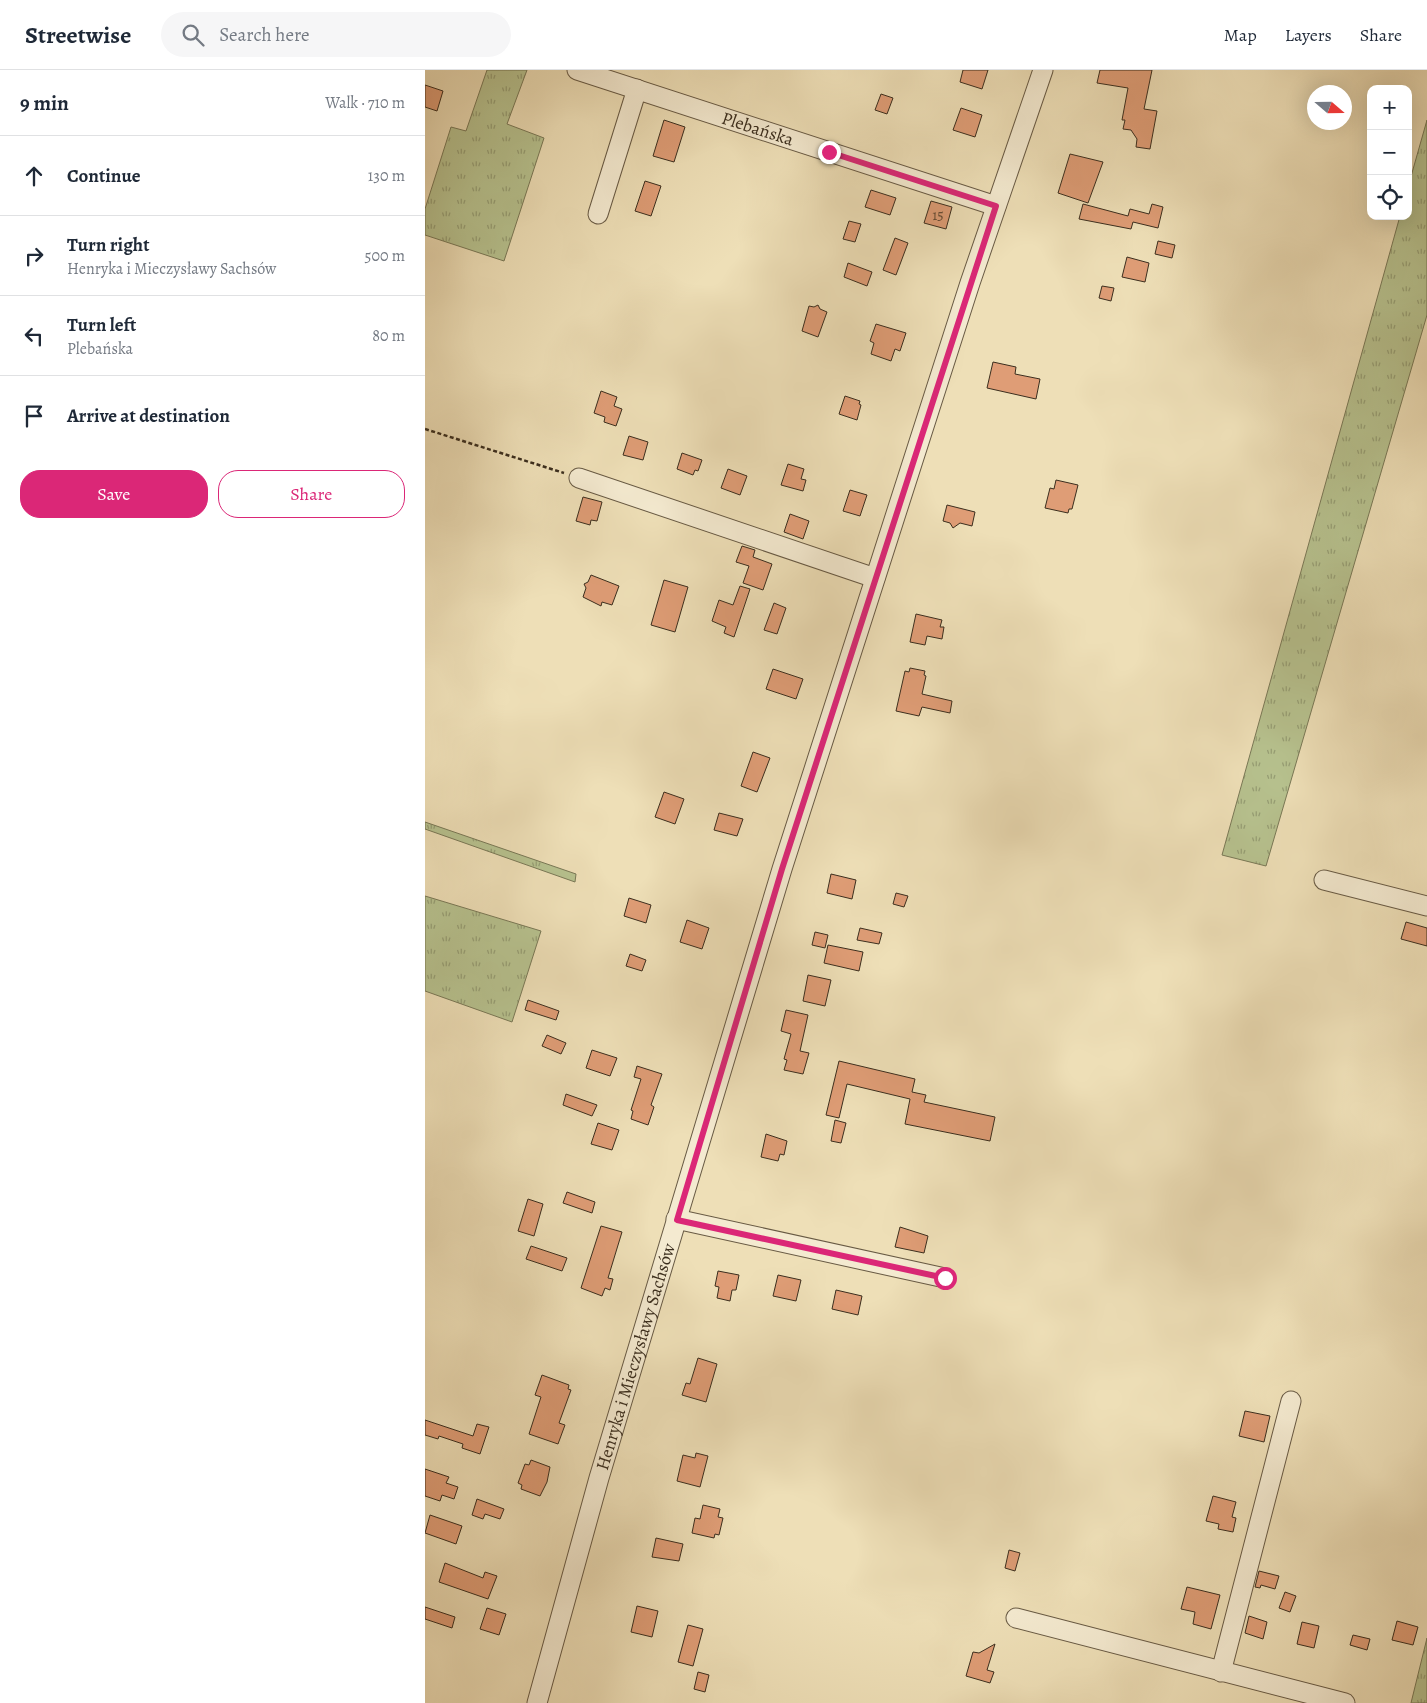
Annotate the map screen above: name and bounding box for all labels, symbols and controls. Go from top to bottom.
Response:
search box [161,12,511,57]
text: Streetwise [25,19,131,51]
icon: search [179,21,207,49]
text: Search here [219,22,310,48]
text: Map [1224,23,1257,47]
text: Layers [1285,23,1332,47]
text: Share [1360,23,1402,47]
north arrow [1307,85,1352,130]
map controls [1367,85,1412,220]
button: + [1367,85,1412,130]
text: 9 min [20,89,69,117]
text: Walk · 710 m [325,92,405,114]
street label: Plebańska [719,106,797,152]
button: − [1367,130,1412,175]
route end [818,141,841,164]
icon: ahead [20,162,48,190]
text: Continue [67,163,141,189]
text: 130 m [368,165,405,187]
button: locate [1367,175,1412,220]
house number: 15 [932,205,944,225]
text: Turn right [67,232,149,258]
icon: right [20,242,48,270]
text: 500 m [365,245,405,267]
text: Henryka i Mieczysławy Sachsów [67,258,276,280]
text: Turn left [67,312,136,338]
icon: left [20,322,48,350]
text: 80 m [372,325,405,347]
text: Plebańska [67,338,133,360]
icon: arrive [20,402,48,430]
text: Arrive at destination [67,403,230,429]
button: Save [20,470,208,518]
button: Share [218,470,405,518]
street label: Henryka i Mieczysławy Sachsów [590,1240,681,1473]
route start [934,1267,957,1290]

